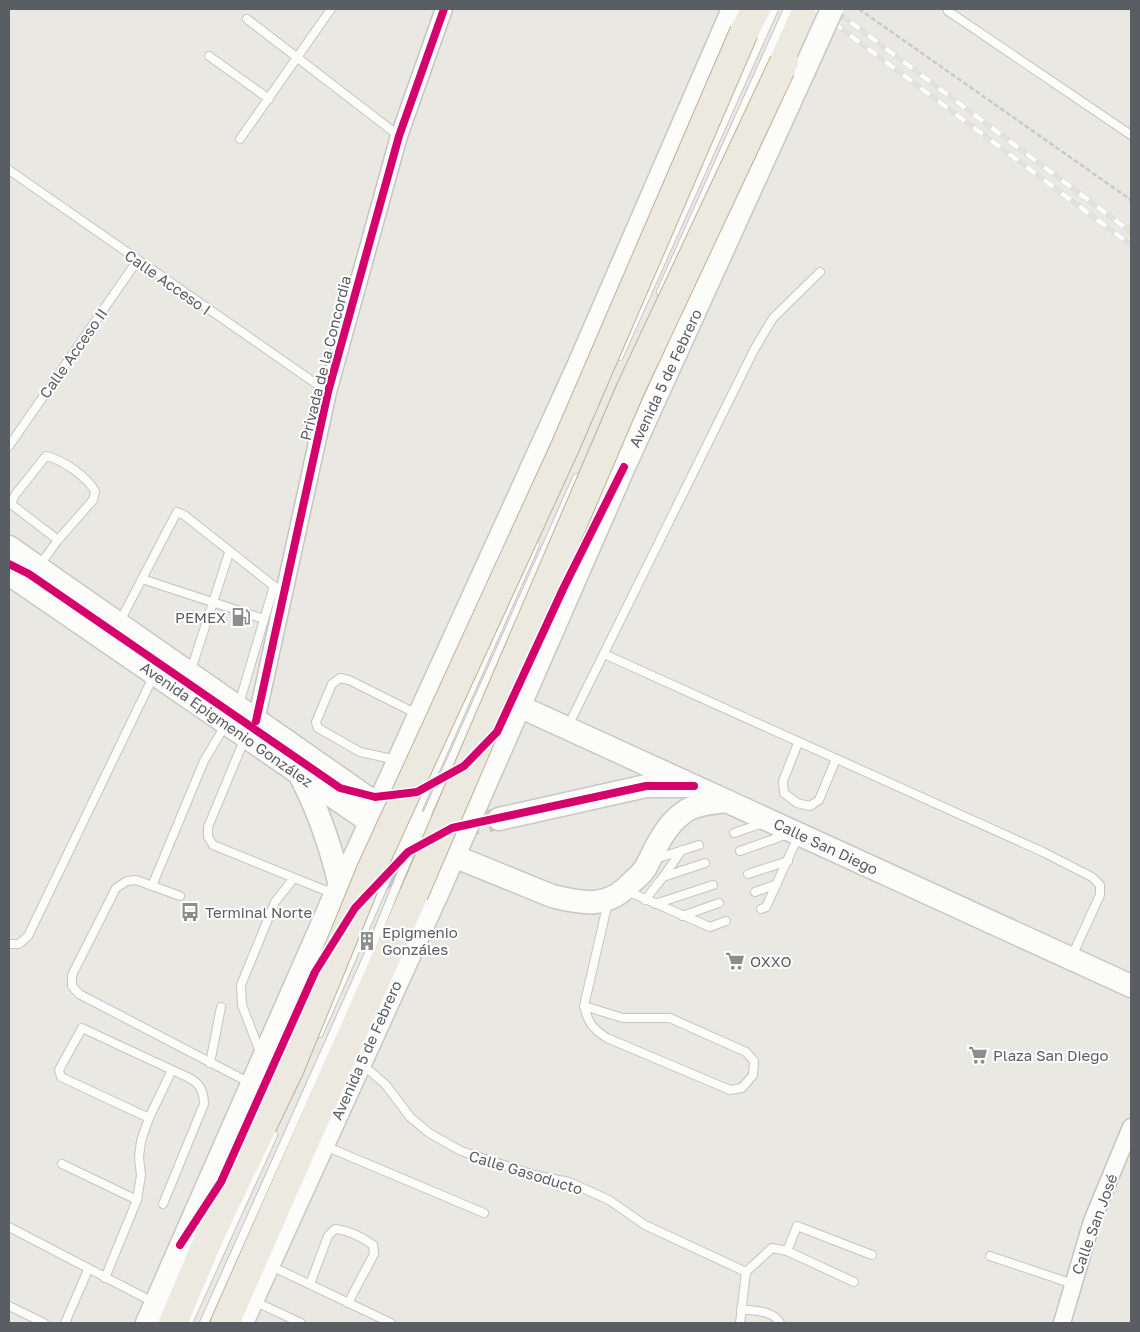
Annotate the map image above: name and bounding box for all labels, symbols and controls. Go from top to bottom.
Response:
street label: Calle Acceso I [121,246,215,318]
street label: Privada de la Concordia [296,274,354,442]
street label: Calle Acceso II [35,305,111,401]
street label: Avenida 5 de Febrero [625,306,705,450]
fuel station icon: PEMEX [230,606,252,628]
place label: PEMEX [175,608,226,626]
street label: Avenida Epigmenio González [137,657,317,791]
street label: Calle San Diego [771,814,881,878]
bus stop icon: Terminal Norte [179,901,201,923]
place label: Terminal Norte [205,903,313,921]
place label: Epigmenio Gonzáles [382,923,458,958]
building icon: Epigmenio Gonzáles [356,930,378,952]
supermarket icon: OXXO [724,950,746,972]
place label: OXXO [750,952,792,970]
street label: Avenida 5 de Febrero [327,978,405,1122]
supermarket icon: Plaza San Diego [967,1044,989,1066]
place label: Plaza San Diego [993,1046,1108,1064]
street label: Calle Gasoducto [467,1146,585,1198]
street label: Calle San José [1067,1171,1121,1277]

